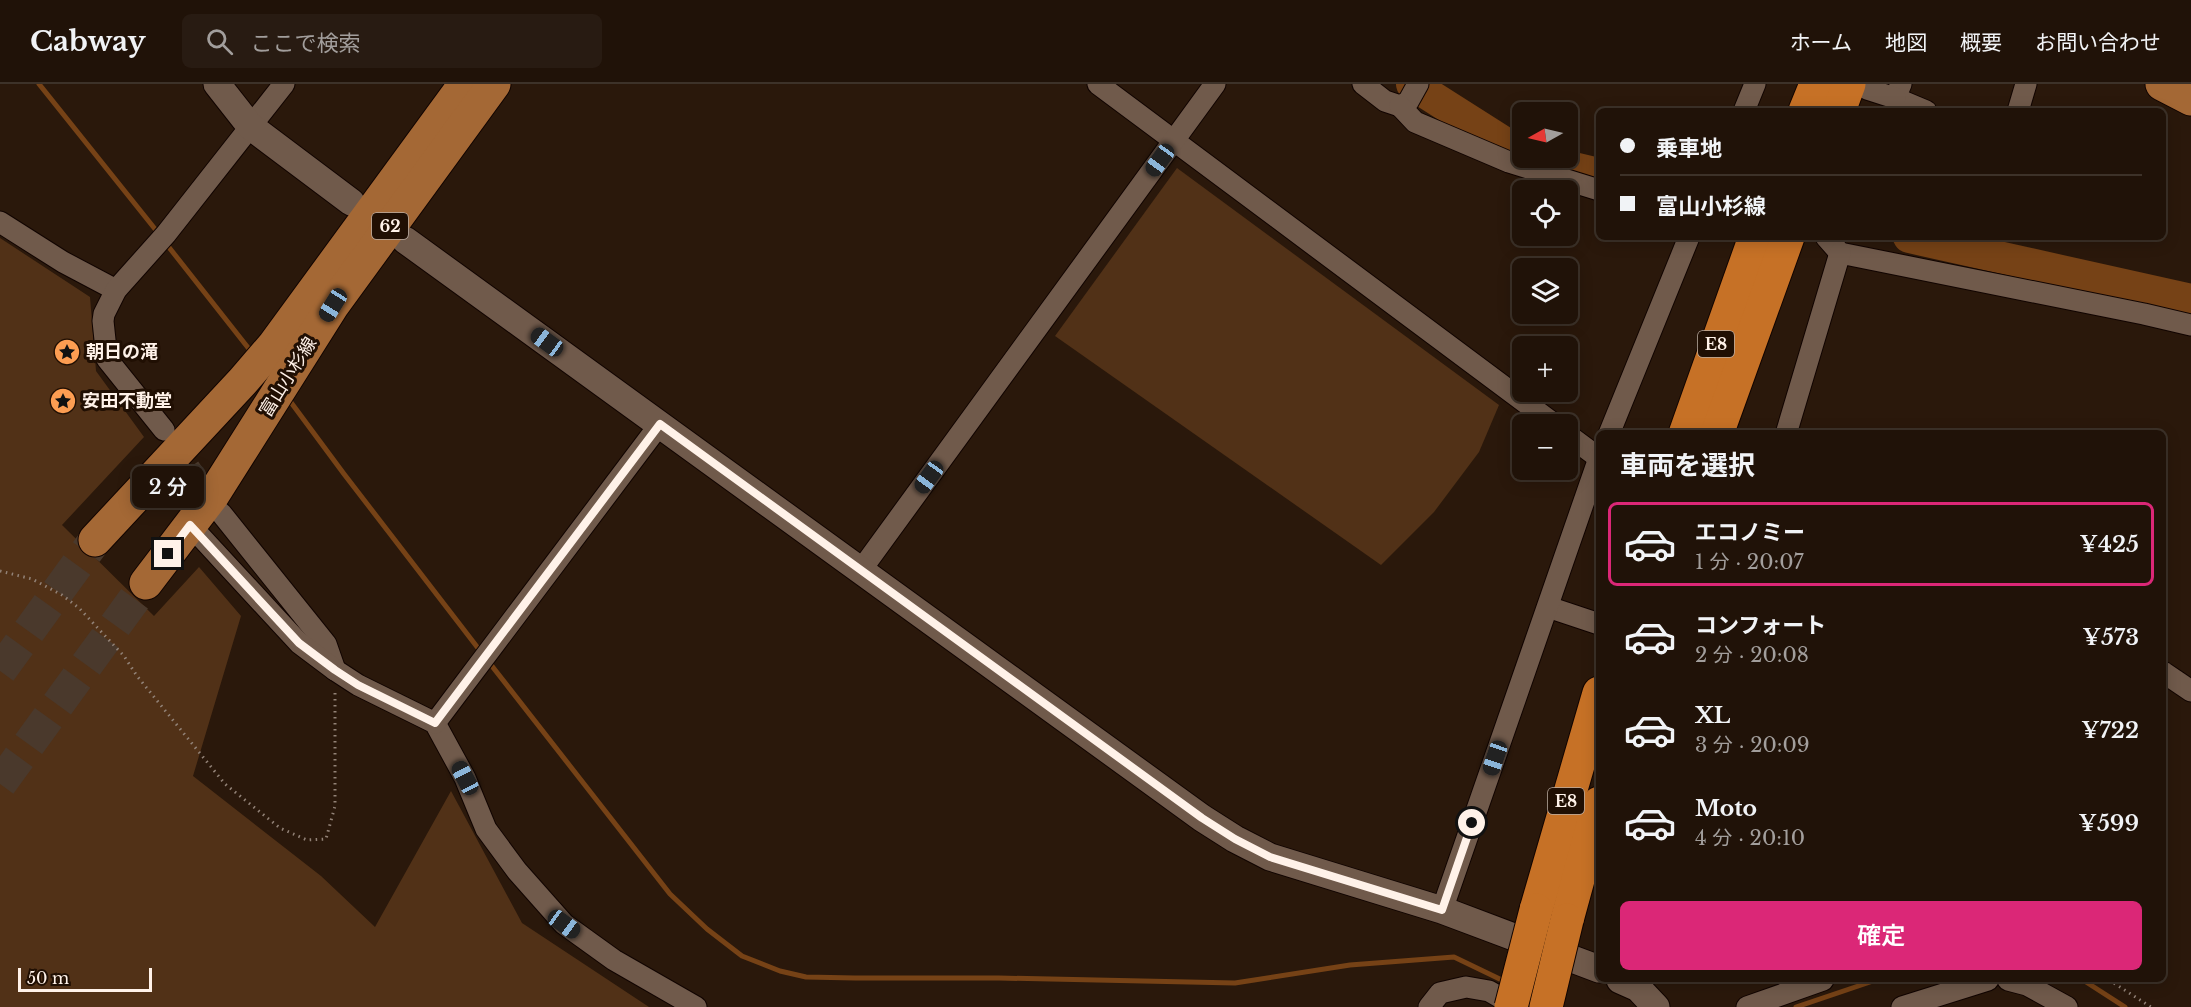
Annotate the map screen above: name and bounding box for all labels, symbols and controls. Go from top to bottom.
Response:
search box [182,14,602,68]
text: Cabway [30,24,146,59]
icon: search [203,25,236,58]
text: ここで検索 [251,30,361,57]
text: ホーム [1790,30,1852,56]
text: 地図 [1885,30,1927,56]
text: 概要 [1960,30,2002,56]
text: お問い合わせ [2035,30,2161,56]
north arrow [1512,102,1578,168]
map controls [1512,102,1578,480]
text: 乗車地 [1656,135,1722,162]
car [1142,140,1178,180]
button: locate [1512,180,1578,246]
text: 富山小杉線 [1656,193,1766,220]
road number: 62 [372,213,408,239]
button: layers [1512,258,1578,324]
car [316,285,350,325]
car [527,324,567,360]
road number: E8 [1698,331,1734,357]
street label: 富山小杉線 [255,333,321,421]
button: + [1512,336,1578,402]
place icon: 朝日の滝 [52,337,82,367]
place label: 朝日の滝 [86,341,158,363]
place icon: 安田不動堂 [48,386,78,416]
place label: 安田不動堂 [82,390,172,412]
button: − [1512,414,1578,480]
text: 車両を選択 [1620,449,1755,482]
car [911,457,947,497]
callout: 2 分 [132,467,204,509]
text: 2 分 [149,475,187,499]
icon: car [1623,517,1677,571]
text: エコノミー [1695,519,1805,546]
text: ¥425 [2080,531,2139,558]
route end [154,540,181,567]
text: 1 分 · 20:07 [1695,550,1803,574]
icon: car [1623,610,1677,664]
text: コンフォート [1695,612,1826,639]
text: ¥573 [2083,624,2139,651]
text: 2 分 · 20:08 [1695,643,1809,667]
text: XL [1695,702,1730,729]
icon: car [1623,703,1677,757]
text: ¥722 [2081,717,2139,744]
text: 3 分 · 20:09 [1695,733,1810,757]
car [1481,738,1509,778]
car [449,758,481,798]
road number: E8 [1548,788,1584,814]
text: Moto [1695,795,1757,822]
icon: car [1623,796,1677,850]
route start [1458,809,1485,836]
text: ¥599 [2079,810,2139,837]
text: 4 分 · 20:10 [1695,826,1805,850]
button: 確定 [1620,901,2142,970]
car [544,906,584,942]
scale bar [18,965,152,992]
text: 50 m [27,968,69,988]

